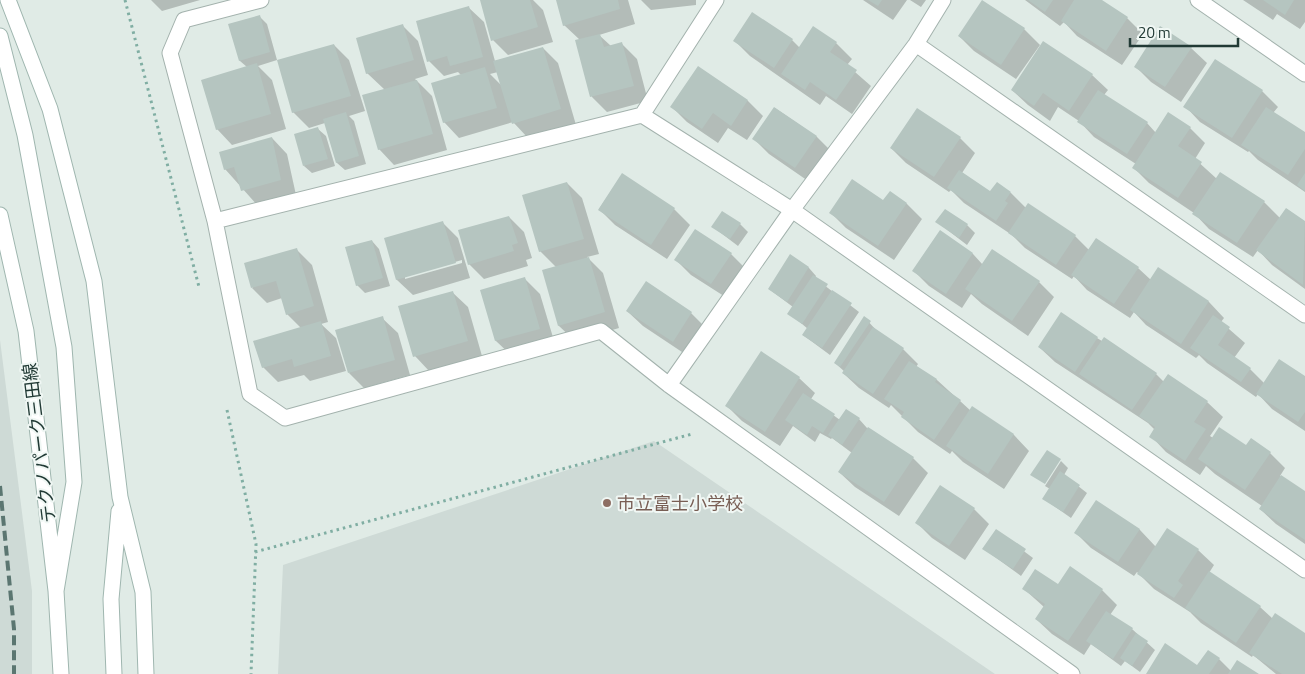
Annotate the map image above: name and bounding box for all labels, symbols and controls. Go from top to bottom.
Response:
scale bar [1130,15,1238,47]
text: 20 m [1138,21,1171,44]
street label: テクノパーク三田線 [16,361,62,525]
place label: 市立富士小学校 [617,490,743,517]
marker: 市立富士小学校 [601,497,613,509]

